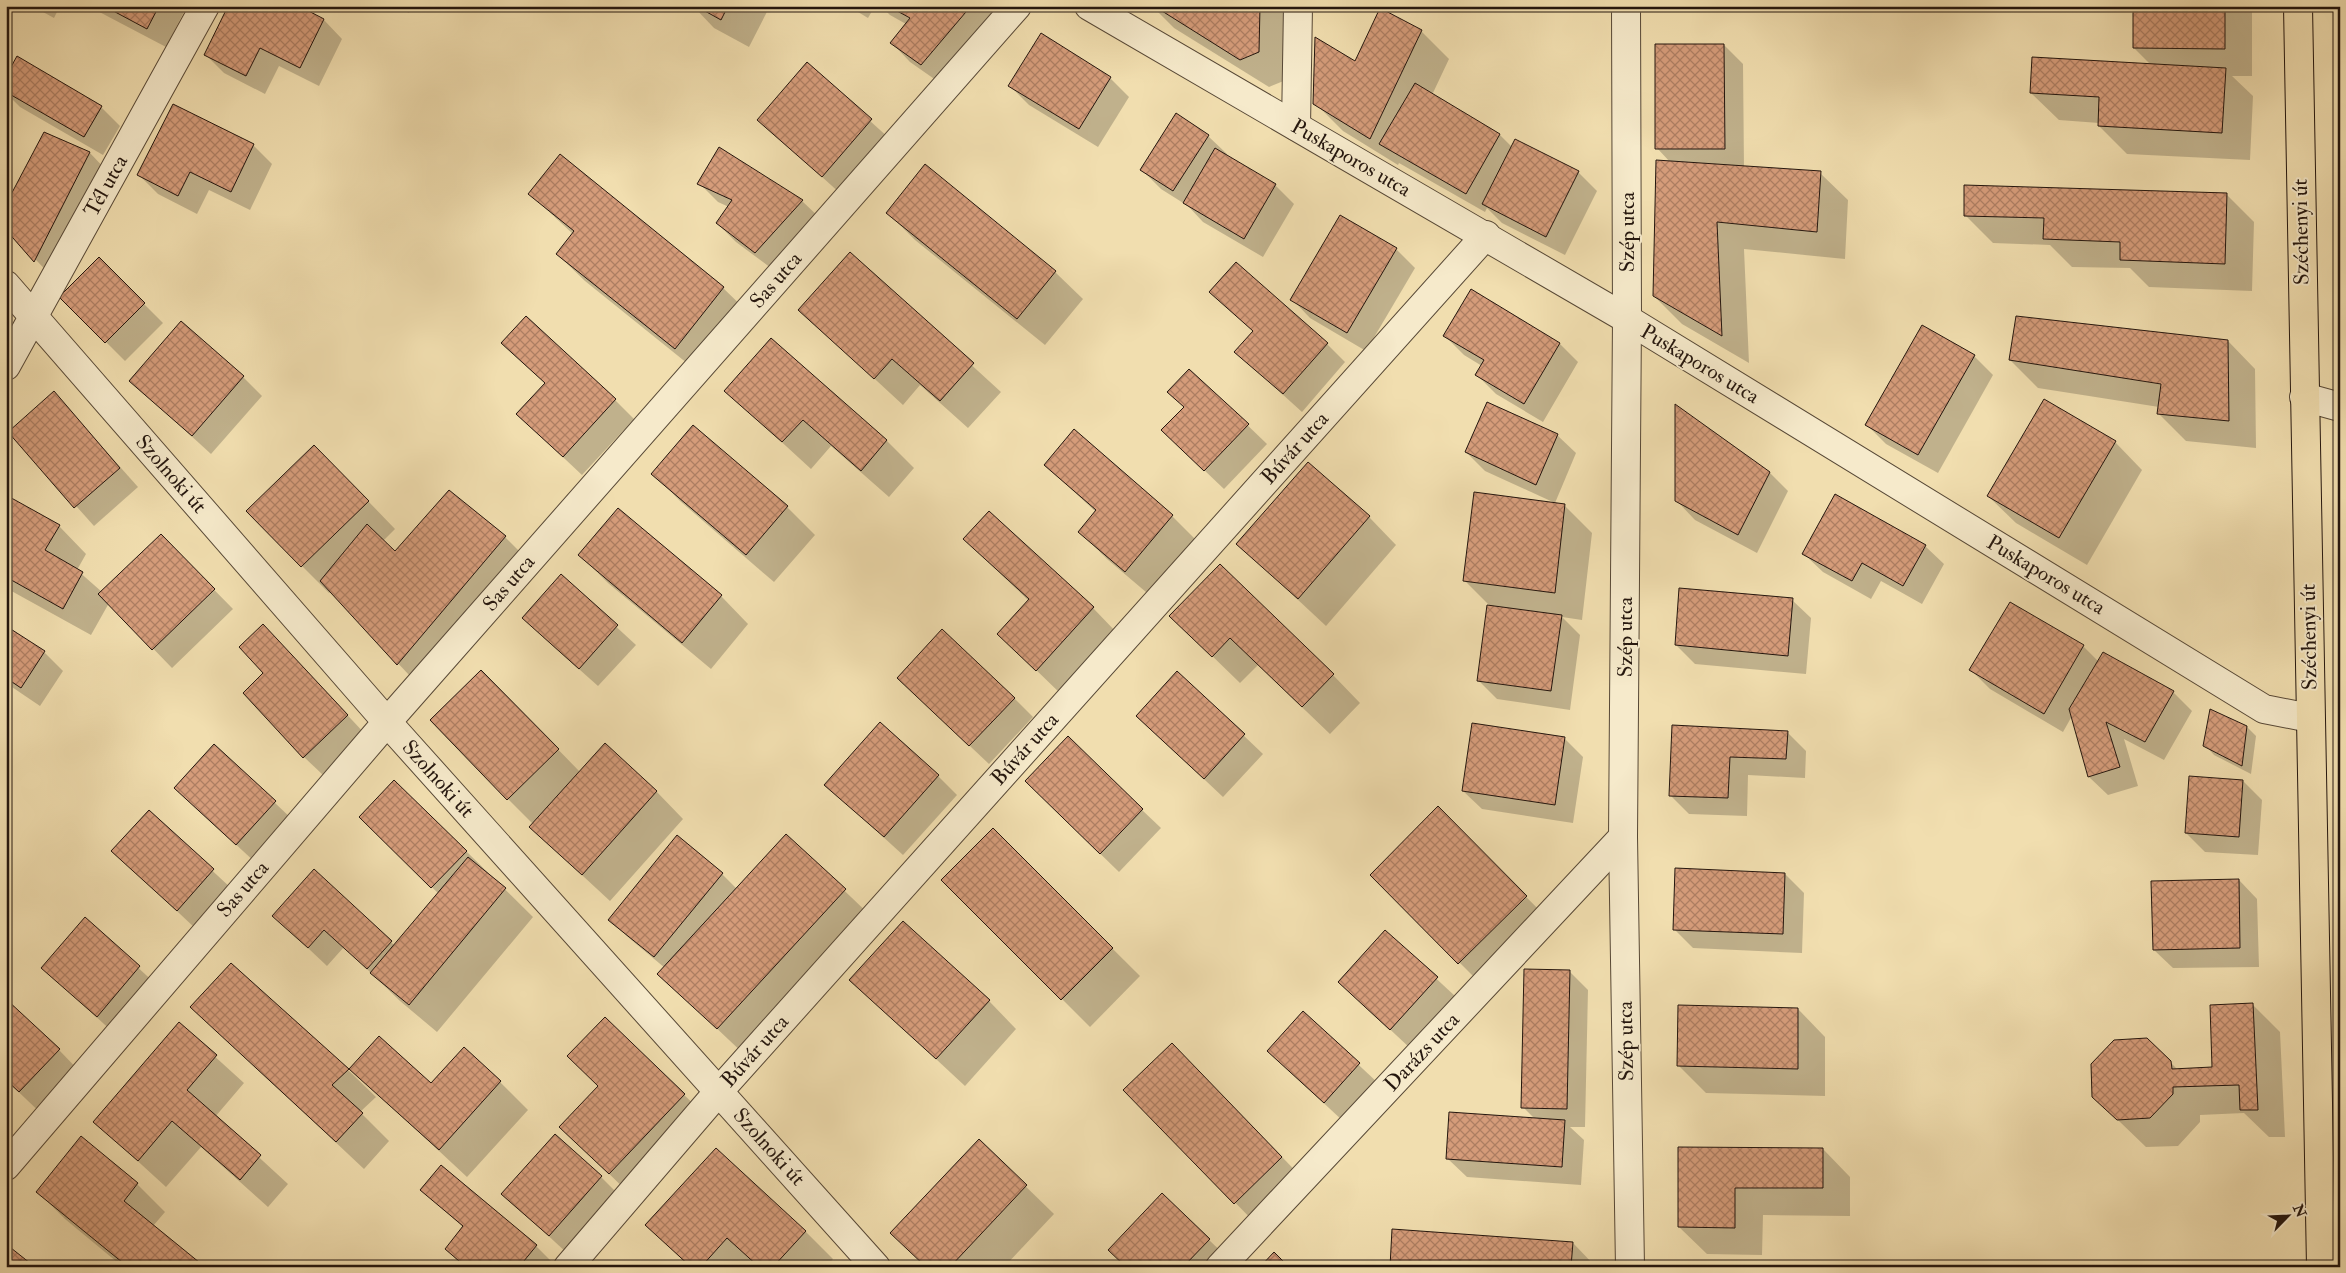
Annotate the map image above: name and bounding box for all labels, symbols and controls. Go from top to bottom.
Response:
street label: Puskaporos utca [1286,113,1416,203]
street label: Tél utca [78,150,134,222]
street label: Széchenyi út [2287,178,2315,285]
street label: Szép utca [1614,191,1641,272]
street label: Sas utca [744,246,808,314]
street label: Puskaporos utca [1636,318,1765,410]
street label: Búvár utca [1255,406,1335,490]
street label: Szolnoki út [129,429,213,519]
street label: Puskaporos utca [1982,529,2111,621]
street label: Sas utca [477,549,541,617]
street label: Széchenyi út [2295,583,2323,690]
street label: Szép utca [1612,596,1639,677]
street label: Búvár utca [985,707,1065,791]
street label: Szolnoki út [396,734,480,824]
street label: Sas utca [211,855,275,923]
street label: Szép utca [1612,1000,1640,1081]
street label: Darázs utca [1378,1006,1466,1097]
street label: Búvár utca [715,1009,795,1093]
street label: Szolnoki út [727,1102,811,1192]
north arrow [2264,1190,2314,1240]
text: N [2289,1201,2310,1221]

